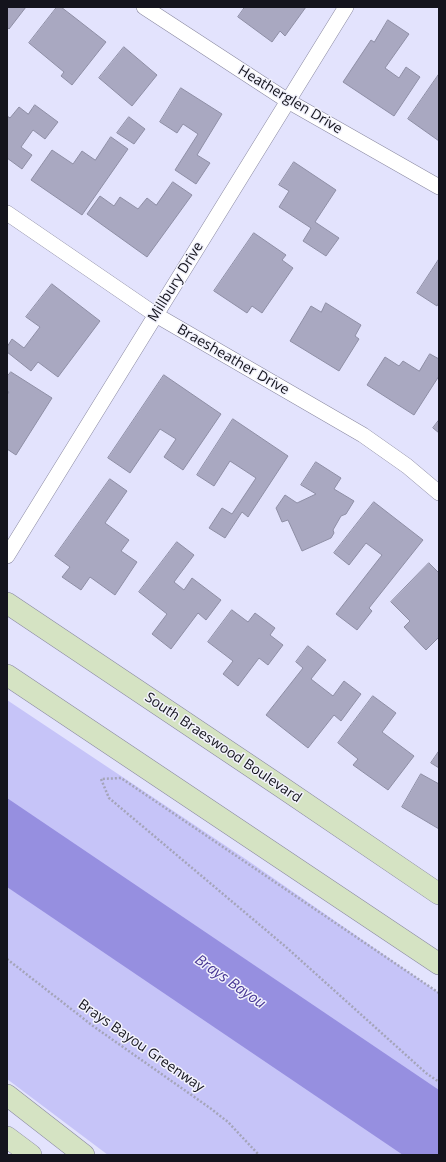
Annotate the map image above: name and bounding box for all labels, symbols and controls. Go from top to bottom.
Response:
street label: Heatherglen Drive [235,62,345,138]
street label: Millbury Drive [145,239,207,325]
street label: Braesheather Drive [174,321,292,399]
street label: South Braeswood Boulevard [141,689,305,807]
water label: Brays Bayou [191,951,269,1013]
street label: Brays Bayou Greenway [75,996,207,1096]

